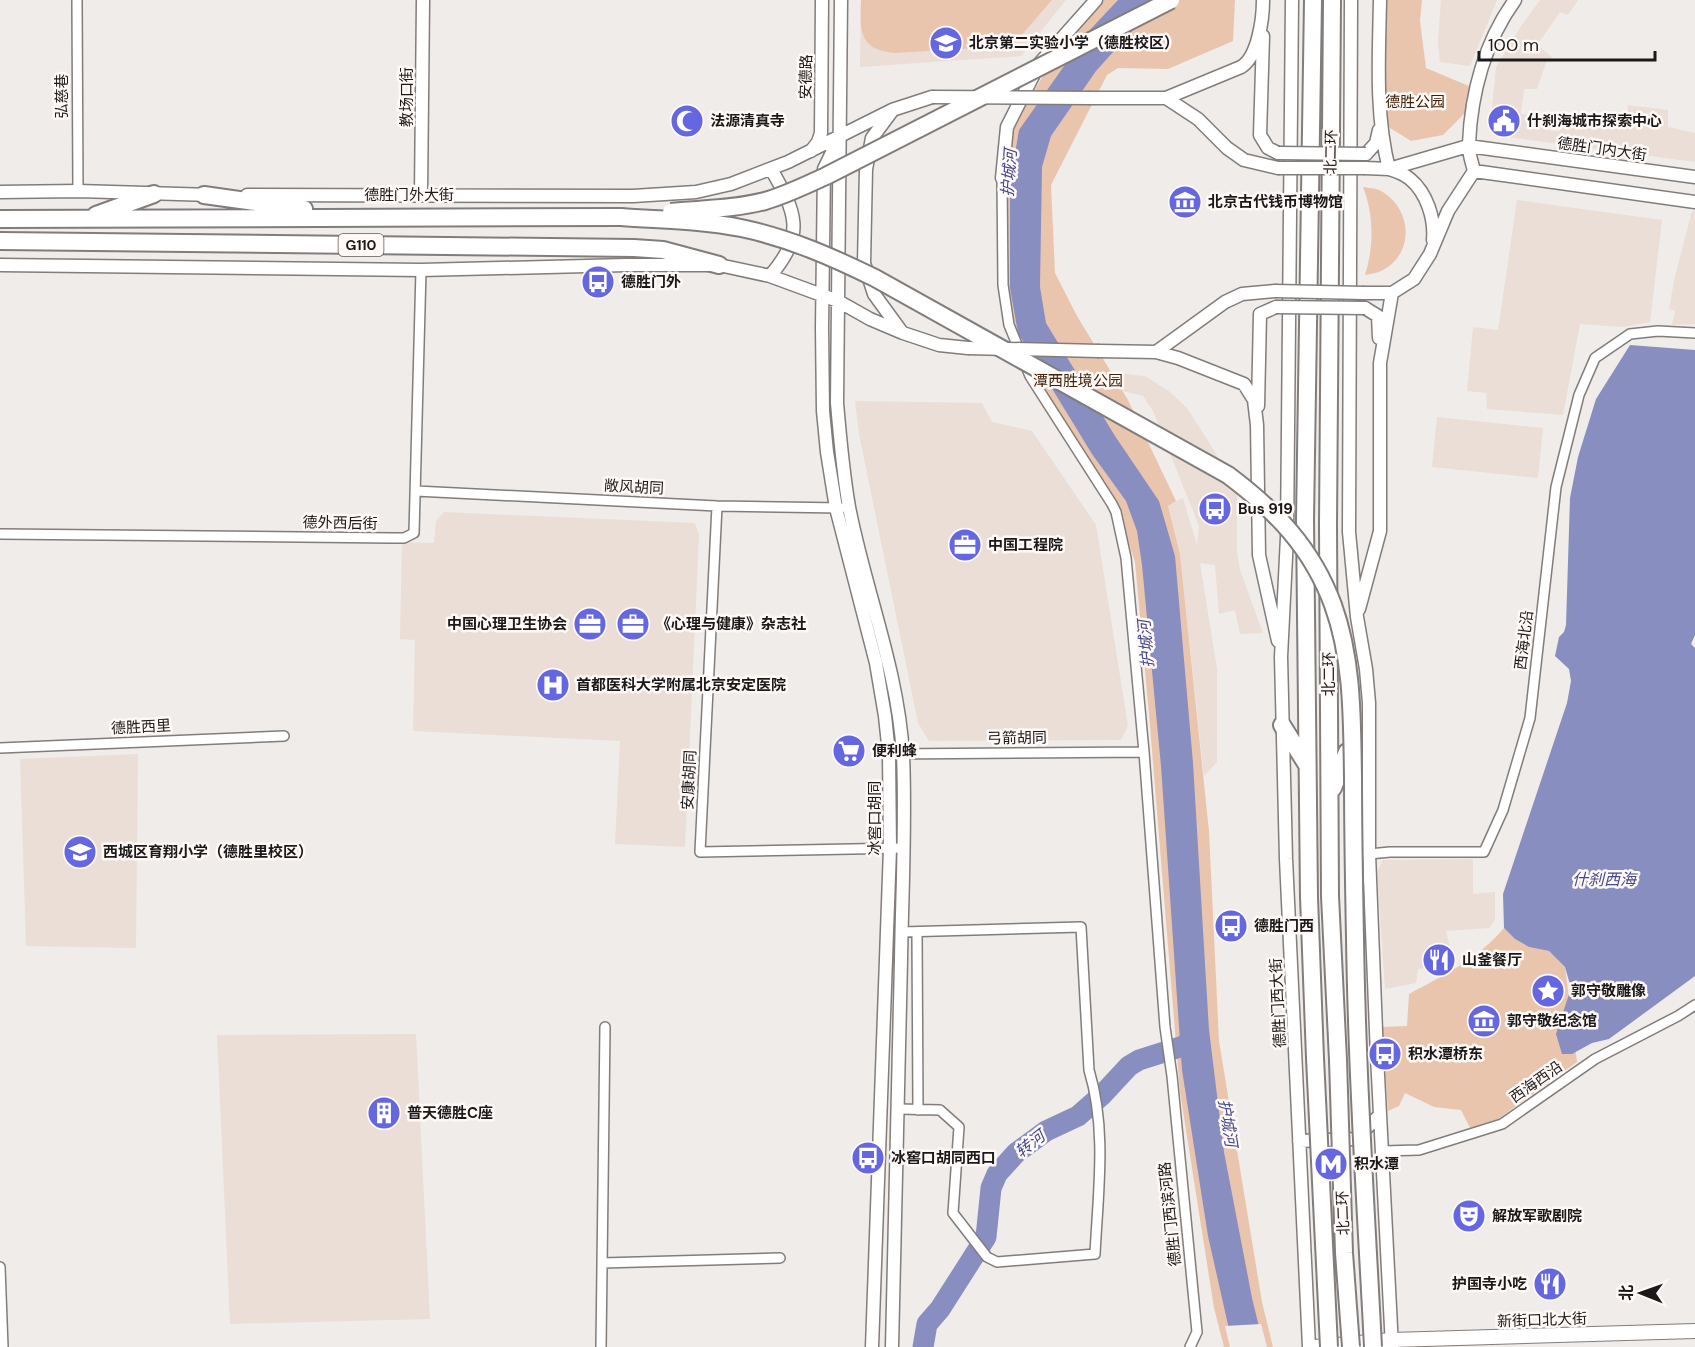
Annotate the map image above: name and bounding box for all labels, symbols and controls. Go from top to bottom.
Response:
scale bar [1479,24,1654,62]
school or university icon: 北京第二实验小学（德胜校区） [928,25,964,61]
place label: 北京第二实验小学（德胜校区） [969,33,1179,53]
text: 100 m [1488,33,1539,57]
street label: 安德路 [796,54,816,100]
street label: 教场口街 [397,67,417,127]
street label: 弘慈巷 [52,73,72,119]
park label: 德胜公园 [1385,92,1445,112]
mosque icon: 法源清真寺 [669,103,705,139]
public building icon: 什刹海城市探索中心 [1486,103,1522,139]
place label: 法源清真寺 [710,111,785,131]
place label: 什刹海城市探索中心 [1527,111,1662,131]
street label: 北二环 [1321,129,1341,175]
street label: 德胜门内大街 [1556,133,1648,165]
water label: 护城河 [997,145,1021,198]
museum icon: 北京古代钱币博物馆 [1167,184,1203,220]
street label: 德胜门外大街 [364,185,454,205]
place label: 北京古代钱币博物馆 [1208,192,1343,212]
road number: G110 [338,234,384,256]
bus stop icon: 德胜门外 [580,264,616,300]
place label: 德胜门外 [621,272,681,292]
park label: 潭西胜境公园 [1033,371,1123,391]
street label: 敞风胡同 [604,475,664,499]
bus stop icon: Bus 919 [1197,491,1233,527]
place label: Bus 919 [1238,499,1293,519]
street label: 德外西后街 [302,512,378,534]
office icon: 中国工程院 [947,527,983,563]
place label: 中国工程院 [988,535,1063,555]
office icon: 中国心理卫生协会 [572,606,608,642]
office icon: 《心理与健康》杂志社 [615,606,651,642]
street label: 西海北沿 [1510,609,1538,671]
place label: 中国心理卫生协会 [447,614,567,634]
place label: 《心理与健康》杂志社 [656,614,806,634]
water label: 护城河 [1133,616,1159,669]
street label: 北二环 [1319,651,1339,697]
hospital icon: 首都医科大学附属北京安定医院 [535,667,571,703]
place label: 首都医科大学附属北京安定医院 [576,675,786,695]
street label: 德胜西里 [111,715,171,739]
street label: 弓箭胡同 [987,727,1047,749]
supermarket icon: 便利蜂 [831,733,867,769]
place label: 便利蜂 [872,741,917,761]
street label: 安康胡同 [677,750,701,810]
street label: 冰窖口胡同 [865,780,885,856]
school or university icon: 西城区育翔小学（德胜里校区） [62,834,98,870]
place label: 西城区育翔小学（德胜里校区） [103,842,313,862]
water label: 什刹西海 [1572,869,1638,890]
bus stop icon: 德胜门西 [1213,908,1249,944]
place label: 德胜门西 [1254,916,1314,936]
restaurant icon: 山釜餐厅 [1421,942,1457,978]
place label: 山釜餐厅 [1462,950,1522,970]
street label: 德胜门西大街 [1266,958,1290,1048]
place icon: 郭守敬雕像 [1530,973,1566,1009]
place label: 郭守敬雕像 [1571,981,1646,1001]
museum icon: 郭守敬纪念馆 [1466,1003,1502,1039]
place label: 郭守敬纪念馆 [1507,1011,1597,1031]
bus stop icon: 积水潭桥东 [1367,1036,1403,1072]
place label: 积水潭桥东 [1408,1044,1483,1064]
street label: 西海西沿 [1506,1057,1566,1107]
building icon: 普天德胜C座 [366,1095,402,1131]
water label: 护城河 [1214,1098,1243,1151]
place label: 普天德胜C座 [407,1103,493,1123]
water label: 转河 [1011,1124,1051,1162]
bus stop icon: 冰窖口胡同西口 [850,1140,886,1176]
metro station icon: 积水潭 [1313,1146,1349,1182]
place label: 冰窖口胡同西口 [891,1148,996,1168]
place label: 积水潭 [1354,1154,1399,1174]
street label: 德胜门西滨河路 [1155,1161,1185,1267]
street label: 北二环 [1332,1190,1354,1236]
theatre icon: 解放军歌剧院 [1451,1198,1487,1234]
place label: 解放军歌剧院 [1492,1206,1582,1226]
north arrow [1611,1263,1671,1323]
restaurant icon: 护国寺小吃 [1532,1266,1568,1302]
place label: 护国寺小吃 [1452,1274,1527,1294]
text: 北 [1616,1285,1637,1301]
street label: 新街口北大街 [1497,1308,1587,1332]

